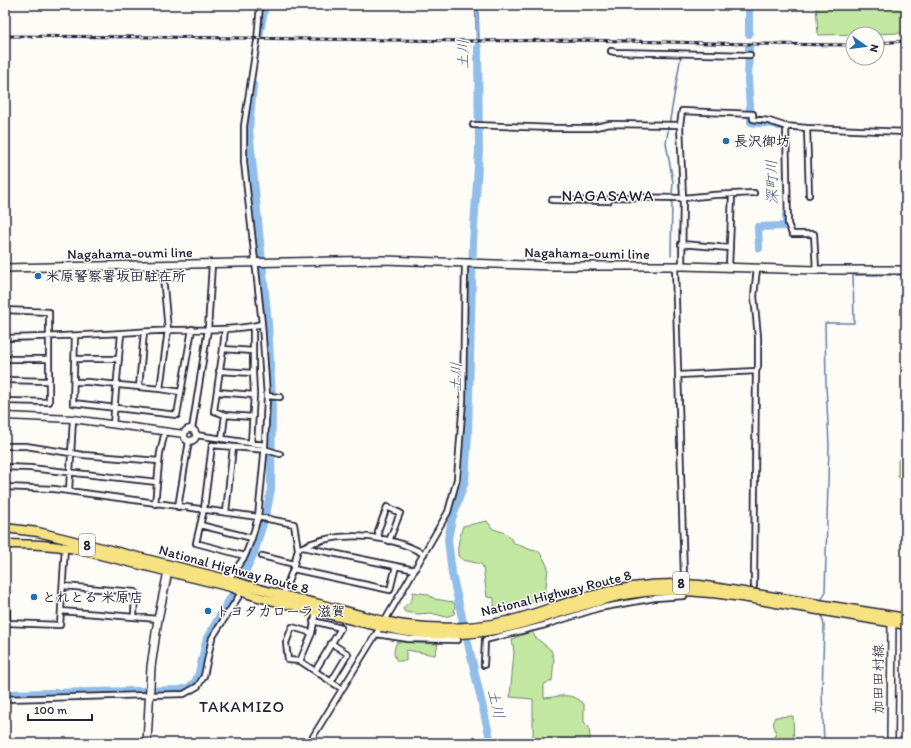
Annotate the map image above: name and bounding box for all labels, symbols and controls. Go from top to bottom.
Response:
north arrow [845,26,885,66]
water label: 土川 [454,39,472,69]
text: N [867,43,881,53]
place label: 長沢御坊 [734,133,790,150]
marker: 長沢御坊 [721,136,731,146]
water label: 深町川 [763,159,781,205]
district label: NAGASAWA [562,186,654,205]
street label: Nagahama-oumi line [67,244,193,263]
street label: Nagahama-oumi line [524,244,650,263]
place label: 米原警察署坂田駐在所 [46,268,186,285]
marker: 米原警察署坂田駐在所 [33,271,43,281]
water label: 土川 [446,362,466,392]
road number: 8 [79,534,95,556]
street label: National Highway Route 8 [157,541,311,598]
street label: National Highway Route 8 [479,566,634,620]
road number: 8 [673,572,689,594]
place label: とれとる 米原店 [42,589,143,606]
marker: とれとる 米原店 [29,592,39,602]
place label: トヨタカローラ 滋賀 [216,603,345,620]
marker: トヨタカローラ 滋賀 [203,606,213,616]
street label: 加田田村線 [870,644,887,714]
water label: 土川 [484,687,508,721]
scale bar [28,696,92,722]
district label: TAKAMIZO [199,697,285,716]
text: 100 m [34,703,67,717]

